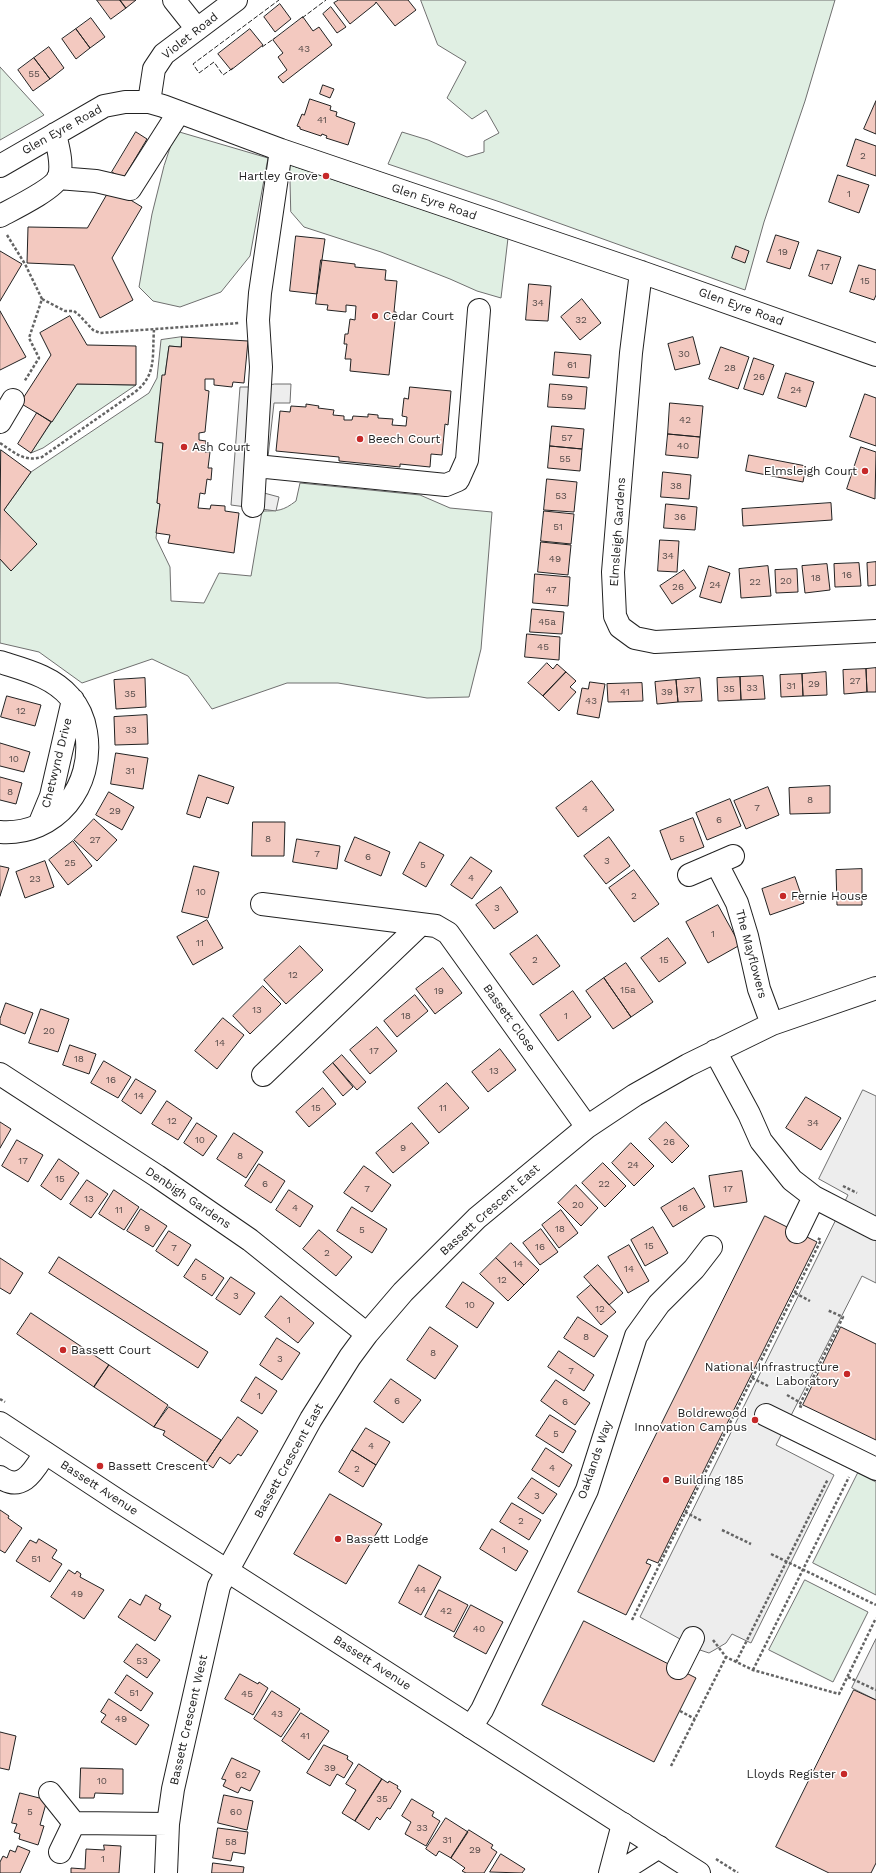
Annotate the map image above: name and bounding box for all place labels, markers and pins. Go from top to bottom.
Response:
place label: Hartley Grove [239,169,318,183]
marker: Hartley Grove [321,171,331,181]
place label: Cedar Court [383,309,454,323]
marker: Cedar Court [370,311,380,321]
place label: Beech Court [368,432,440,446]
marker: Beech Court [355,434,365,444]
place label: Ash Court [192,440,250,454]
marker: Ash Court [179,442,189,452]
place label: Elmsleigh Court [764,464,857,478]
marker: Elmsleigh Court [860,466,870,476]
place label: Fernie House [791,889,868,903]
marker: Fernie House [778,891,788,901]
place label: Bassett Court [71,1343,151,1357]
marker: Bassett Court [58,1345,68,1355]
place label: National Infrastructure Laboratory [705,1360,839,1388]
marker: National Infrastructure Laboratory [842,1369,852,1379]
place label: Boldrewood Innovation Campus [634,1406,747,1434]
marker: Boldrewood Innovation Campus [750,1415,760,1425]
place label: Bassett Crescent [108,1459,208,1473]
marker: Bassett Crescent [95,1461,105,1471]
place label: Building 185 [674,1473,744,1487]
marker: Building 185 [661,1475,671,1485]
place label: Bassett Lodge [346,1532,428,1546]
marker: Bassett Lodge [333,1534,343,1544]
place label: Lloyds Register [747,1767,836,1781]
marker: Lloyds Register [839,1769,849,1779]

